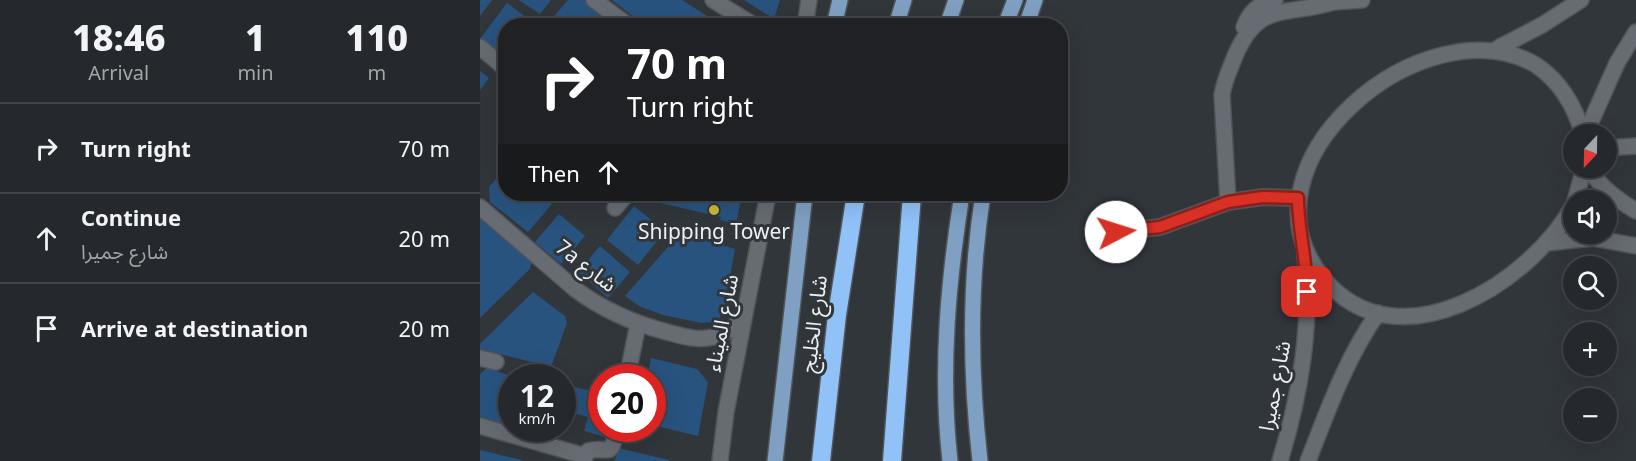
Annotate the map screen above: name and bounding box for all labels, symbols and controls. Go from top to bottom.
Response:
text: 18:46 [72,13,165,62]
text: 1 [245,13,266,62]
text: 110 [346,13,408,62]
text: 70 m [627,34,727,91]
icon: right [528,42,606,120]
text: Arrival [88,59,149,86]
text: min [237,59,274,86]
text: m [367,59,386,86]
text: Turn right [627,88,753,125]
north arrow [1563,124,1617,178]
map controls [1563,124,1617,442]
icon: right [30,132,63,165]
text: Turn right [81,133,191,163]
text: 70 m [399,133,450,163]
icon: ahead [592,156,625,189]
text: Then [528,158,580,188]
button: sound [1563,190,1617,244]
position arrow [1084,200,1148,264]
text: Continue [81,202,181,232]
marker: Shipping Tower [707,203,721,217]
place label: Shipping Tower [638,217,790,245]
icon: ahead [30,222,63,255]
text: 20 m [399,223,450,253]
street label: 7a شارع [549,233,623,299]
text: شارع جميرا [81,238,168,265]
button: search [1563,256,1617,310]
pin [1281,266,1332,317]
street label: شارع الميناء [698,272,746,374]
street label: شارع الخليج [793,274,835,374]
icon: arrive [1290,275,1323,308]
icon: arrive [30,312,63,345]
text: Arrive at destination [81,313,308,343]
text: 20 m [399,313,450,343]
button: + [1563,322,1617,376]
street label: شارع جميرا [1252,338,1298,434]
speed limit sign: 20 [588,364,666,442]
text: 12 [520,375,554,416]
button: − [1563,388,1617,442]
text: km/h [519,408,555,428]

